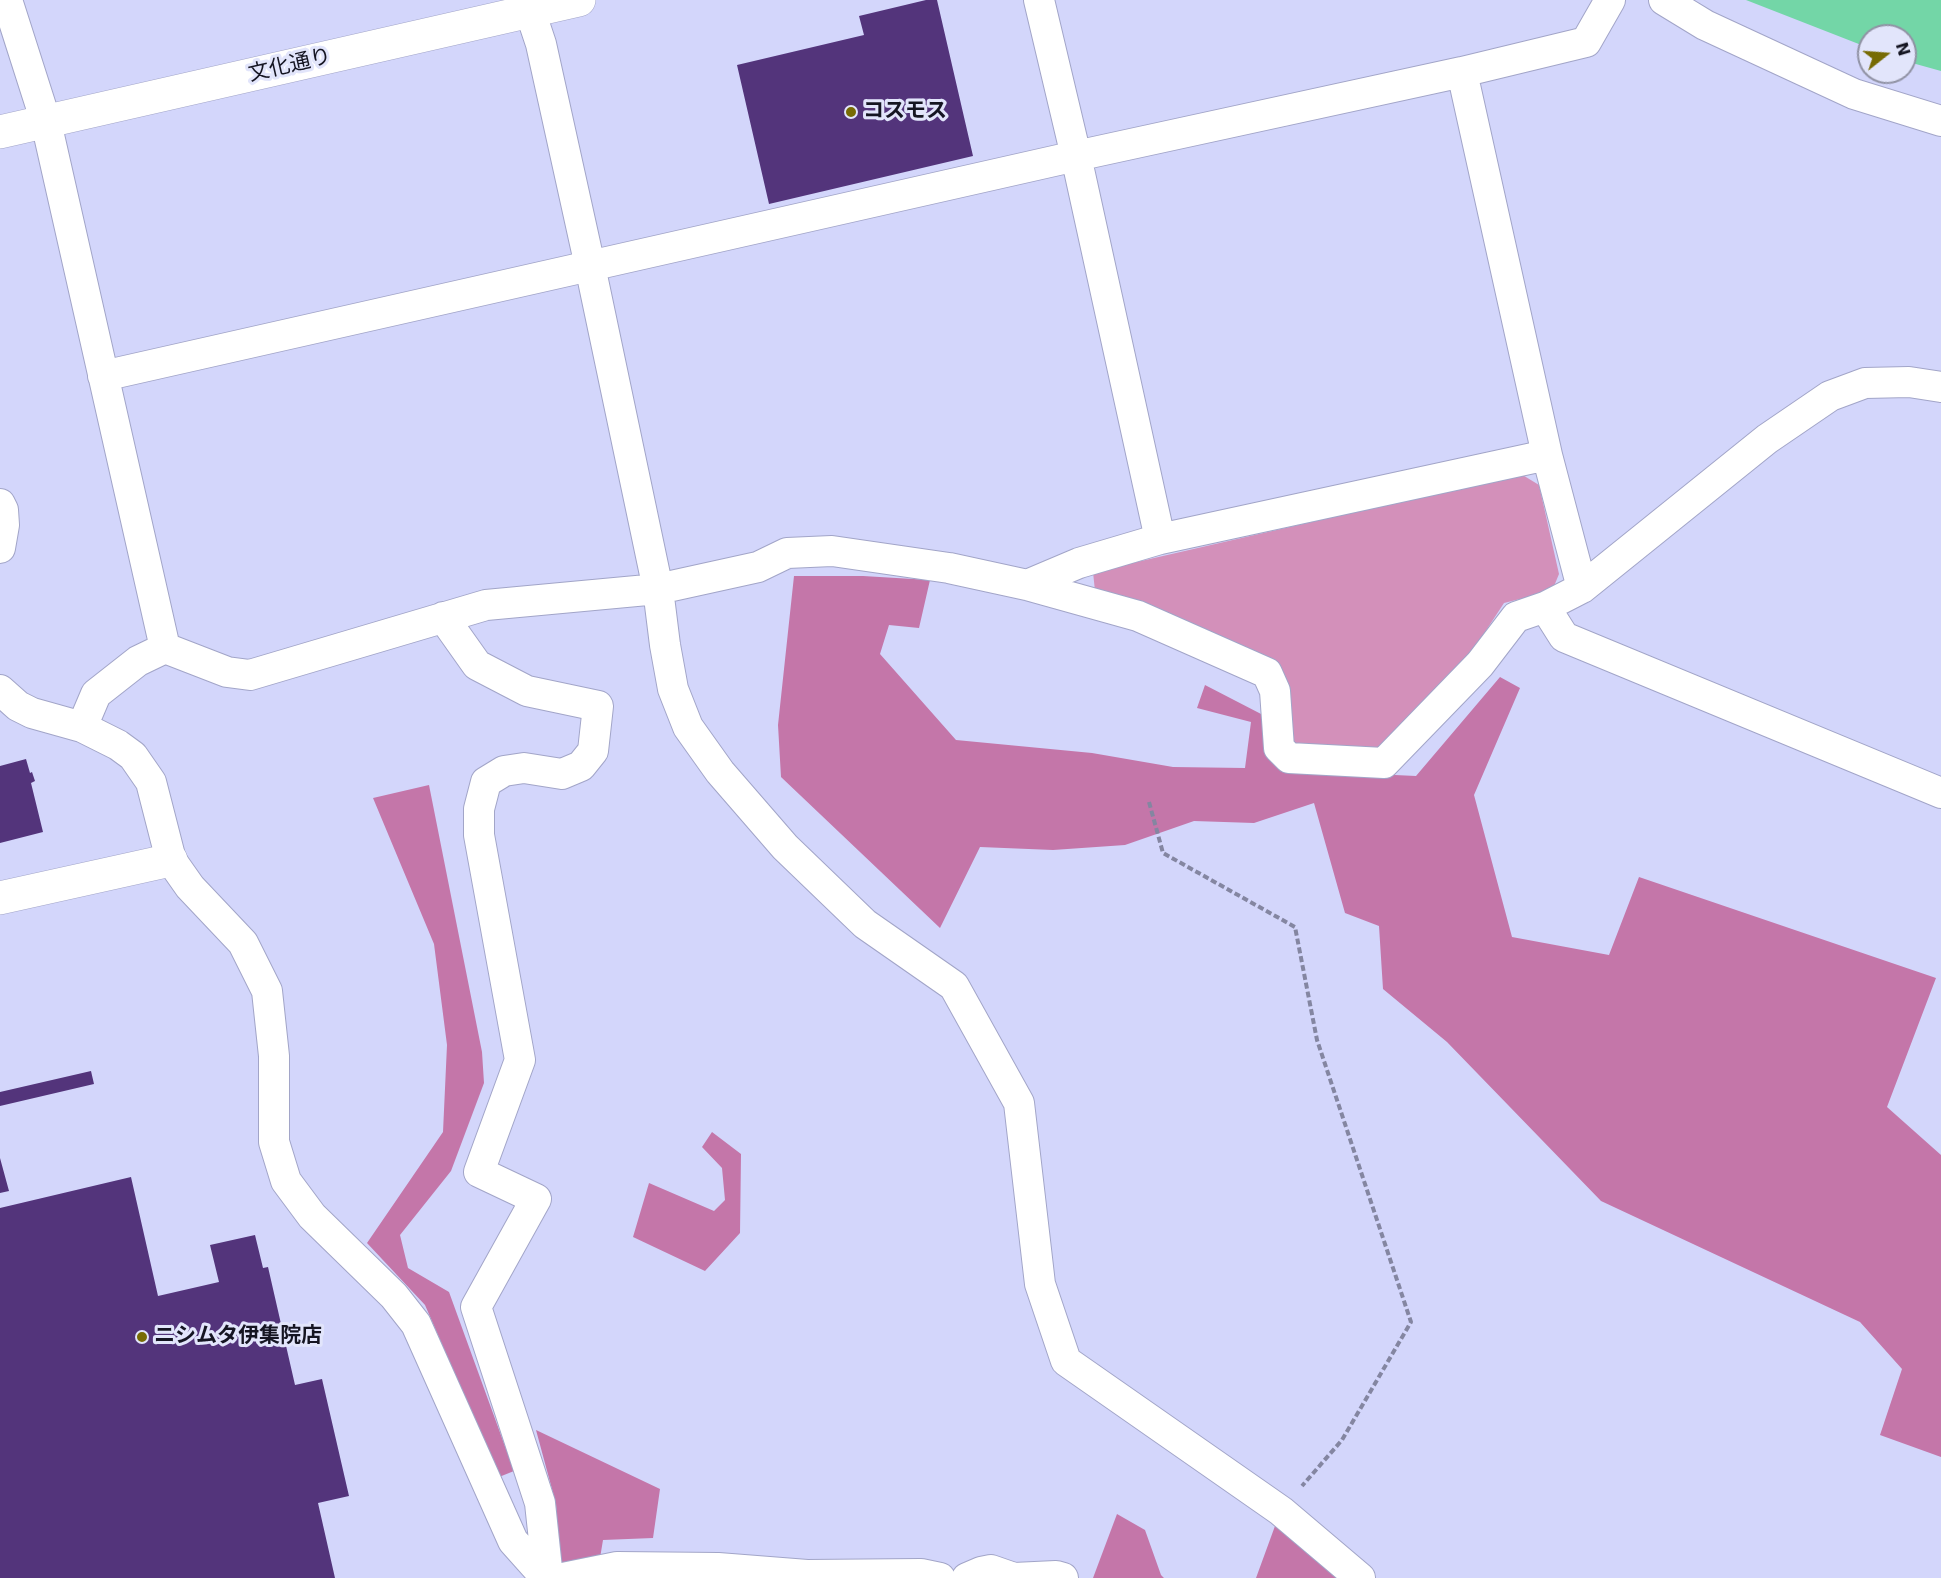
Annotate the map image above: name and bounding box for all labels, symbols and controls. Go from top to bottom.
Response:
north arrow [1857,24,1917,84]
text: N [1892,40,1914,58]
street label: 文化通り [246,44,334,88]
place label: コスモス [863,99,947,125]
marker: コスモス [844,105,858,119]
place label: ニシムタ伊集院店 [154,1324,322,1350]
marker: ニシムタ伊集院店 [135,1330,149,1344]

